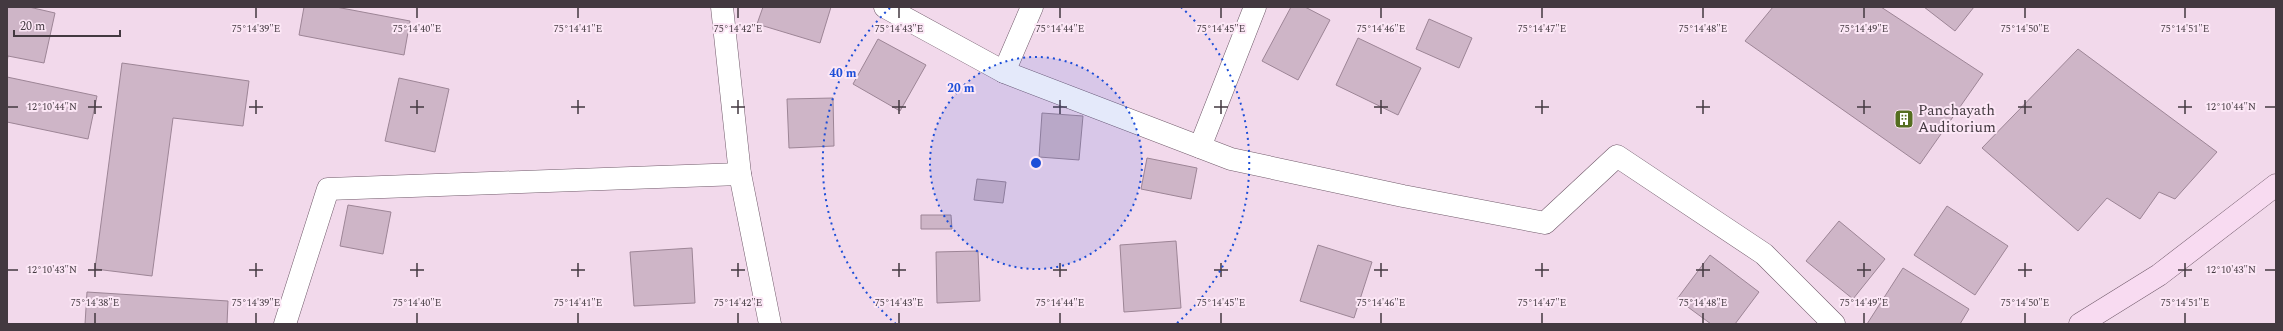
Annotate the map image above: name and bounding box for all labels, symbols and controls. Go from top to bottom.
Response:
scale bar [14,12,120,38]
text: 20 m [20,17,45,36]
text: 75°14'39"E [232,21,280,37]
text: 75°14'40"E [393,21,441,37]
text: 75°14'41"E [554,21,602,37]
text: 75°14'42"E [714,21,762,37]
text: 75°14'43"E [875,21,923,37]
text: 75°14'44"E [1036,21,1084,37]
text: 75°14'45"E [1197,21,1245,37]
text: 75°14'46"E [1357,21,1405,37]
text: 75°14'47"E [1518,21,1566,37]
text: 75°14'48"E [1679,21,1727,37]
text: 75°14'49"E [1840,21,1888,37]
text: 75°14'50"E [2001,21,2049,37]
text: 75°14'51"E [2161,21,2209,37]
text: 40 m [829,64,857,83]
text: 20 m [947,79,975,98]
text: 12°10'44"N [27,99,77,115]
place label: Panchayath Auditorium [1918,99,1996,139]
text: 12°10'44"N [2206,99,2256,115]
building icon: Panchayath Auditorium [1893,108,1915,130]
centre of rings [1029,156,1043,170]
text: 12°10'43"N [27,262,77,278]
text: 12°10'43"N [2206,262,2256,278]
text: 75°14'38"E [71,295,119,311]
text: 75°14'39"E [232,295,280,311]
text: 75°14'40"E [393,295,441,311]
text: 75°14'41"E [554,295,602,311]
text: 75°14'42"E [714,295,762,311]
text: 75°14'43"E [875,295,923,311]
text: 75°14'44"E [1036,295,1084,311]
text: 75°14'45"E [1197,295,1245,311]
text: 75°14'46"E [1357,295,1405,311]
text: 75°14'47"E [1518,295,1566,311]
text: 75°14'48"E [1679,295,1727,311]
text: 75°14'49"E [1840,295,1888,311]
text: 75°14'50"E [2001,295,2049,311]
text: 75°14'51"E [2161,295,2209,311]

